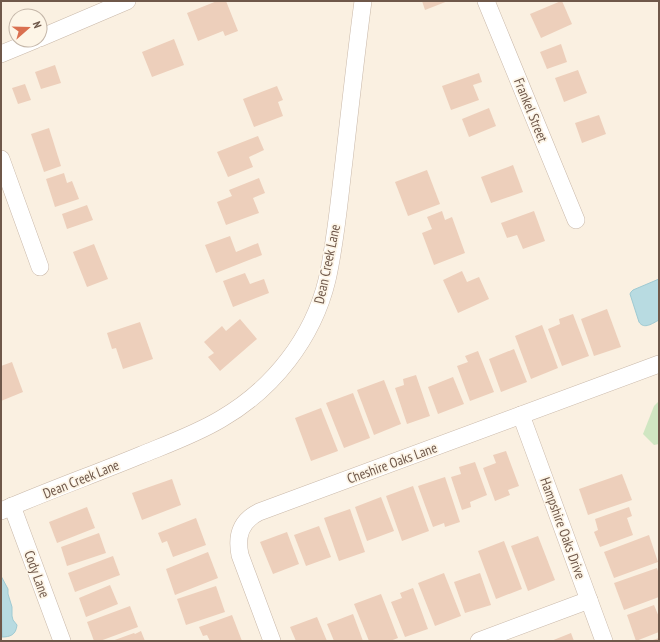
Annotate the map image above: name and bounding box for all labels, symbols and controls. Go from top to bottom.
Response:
north arrow [8,8,48,48]
text: N [30,19,45,30]
street label: Frankel Street [510,75,552,145]
street label: Dean Creek Lane [310,223,344,305]
street label: Cheshire Oaks Lane [345,438,440,488]
street label: Dean Creek Lane [40,455,122,502]
street label: Hampshire Oaks Drive [536,475,590,581]
street label: Cody Lane [20,548,54,600]

